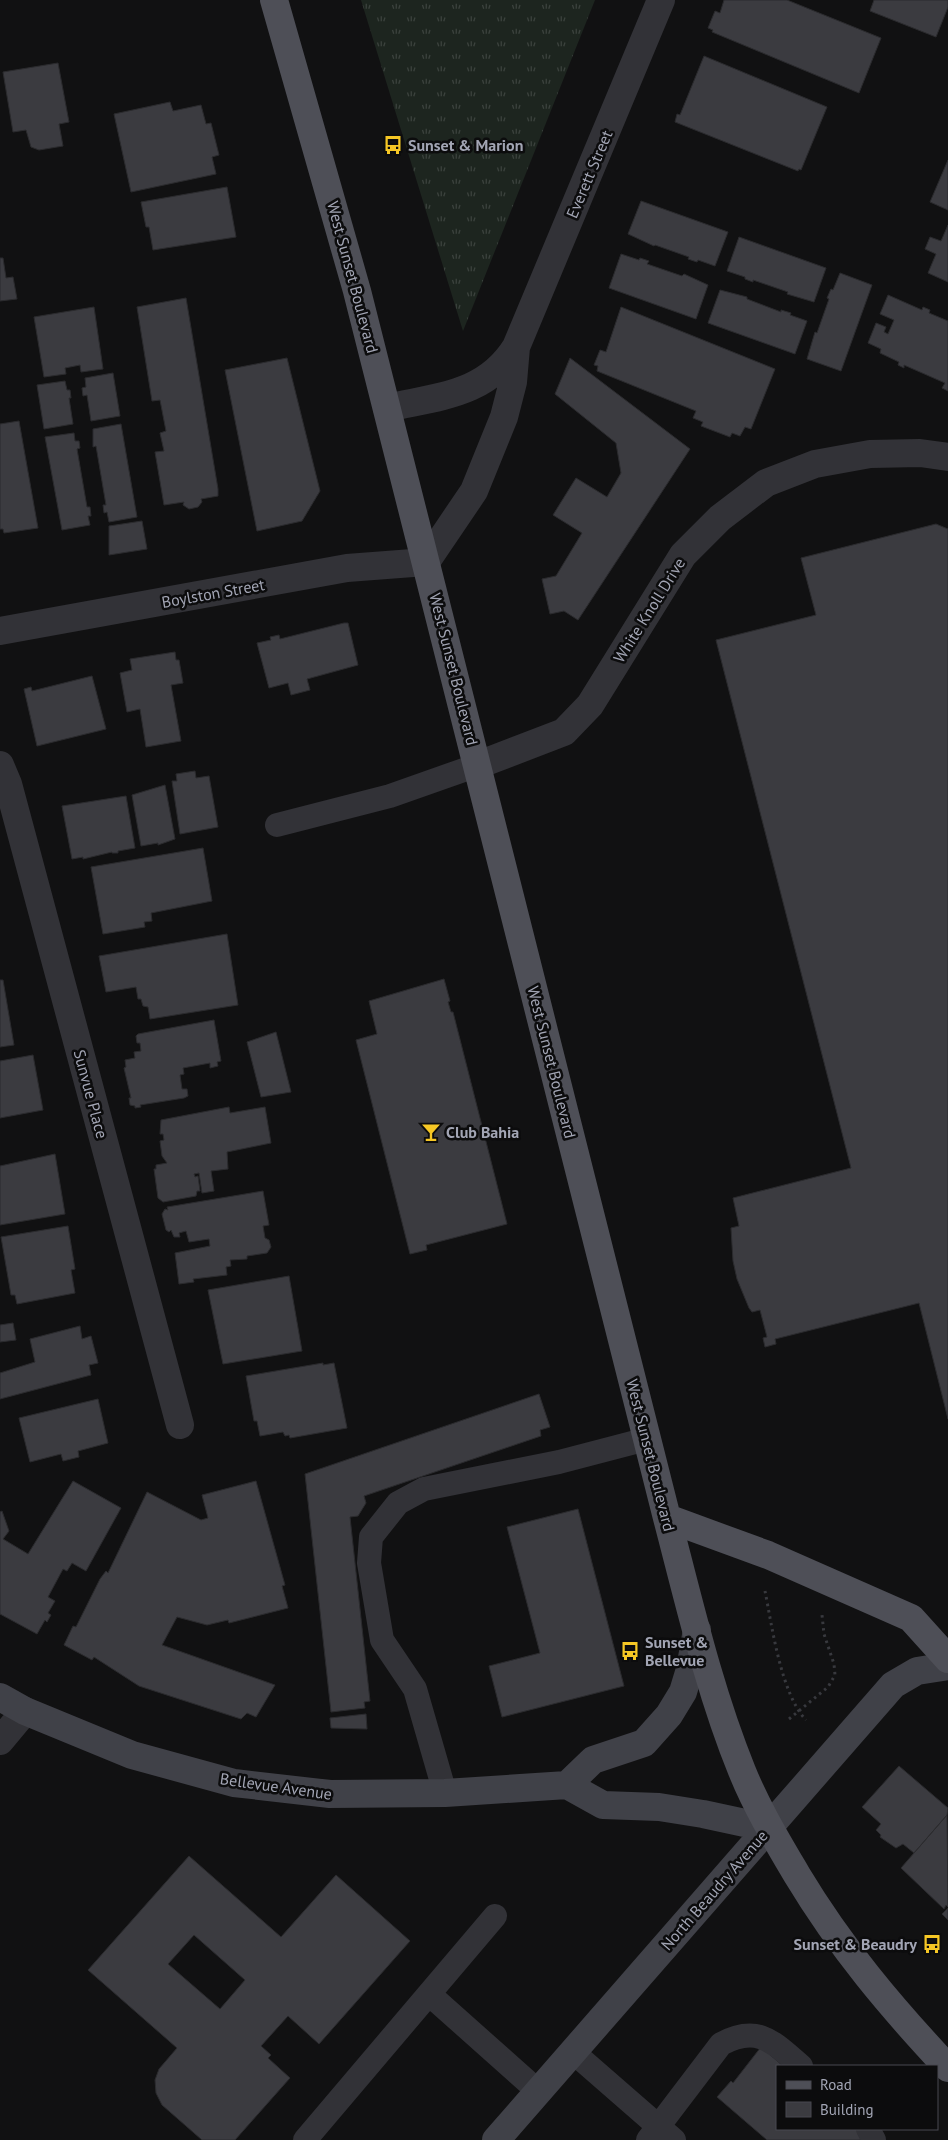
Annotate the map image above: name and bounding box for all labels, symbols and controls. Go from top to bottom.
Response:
street label: Everett Street [561,126,617,221]
bus stop icon: Sunset & Marion [382,134,404,156]
place label: Sunset & Marion [408,135,523,155]
street label: West Sunset Boulevard [323,199,383,355]
street label: White Knoll Drive [609,554,689,666]
street label: Boylston Street [160,574,267,612]
street label: West Sunset Boulevard [425,591,483,747]
street label: West Sunset Boulevard [523,984,581,1140]
street label: Sunvue Place [70,1047,112,1141]
bar icon: Club Bahia [420,1121,442,1143]
place label: Club Bahia [446,1122,519,1142]
street label: West Sunset Boulevard [622,1377,680,1533]
place label: Sunset & Bellevue [645,1632,708,1670]
bus stop icon: Sunset & Bellevue [619,1640,641,1662]
street label: Bellevue Avenue [219,1768,333,1804]
street label: North Beaudry Avenue [656,1826,772,1954]
bus stop icon: Sunset & Beaudry [921,1933,943,1955]
place label: Sunset & Beaudry [794,1934,917,1954]
legend [776,2065,938,2130]
text: Road [820,2075,852,2094]
text: Building [820,2100,874,2119]

